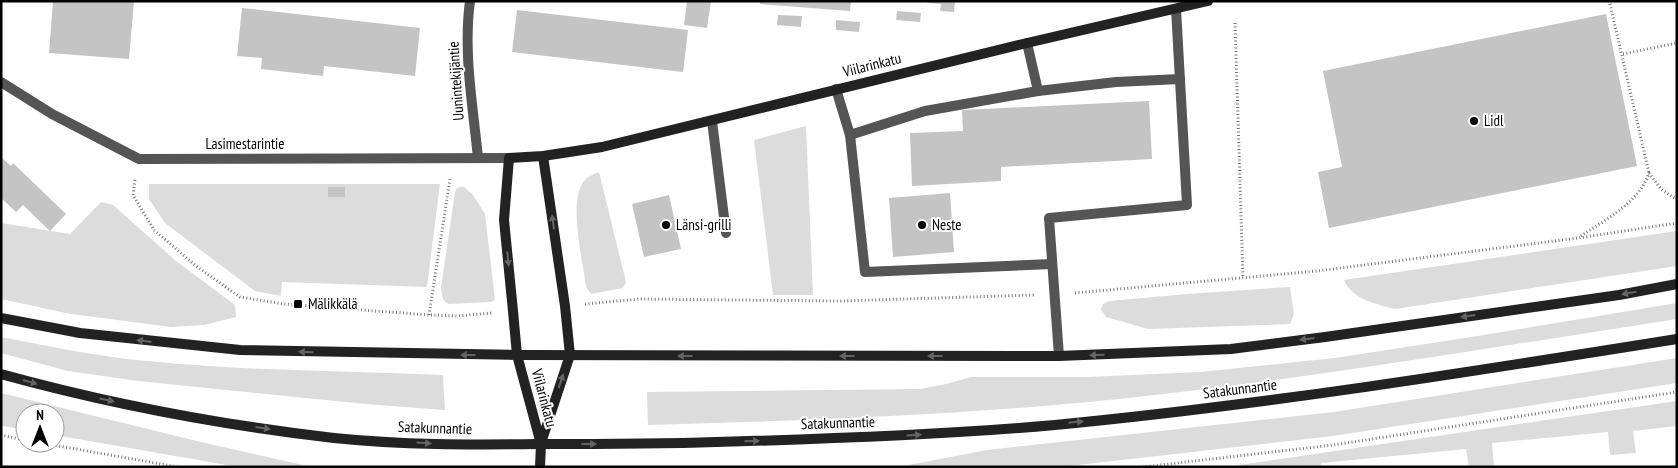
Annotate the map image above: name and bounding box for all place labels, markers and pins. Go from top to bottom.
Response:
place label: Lidl [1484,111,1504,130]
marker: Lidl [1468,115,1480,127]
place label: Länsi-grilli [676,215,732,234]
place label: Neste [932,215,962,234]
marker: Länsi-grilli [660,219,672,231]
marker: Neste [916,219,928,231]
place label: Mälikkälä [308,294,357,313]
marker: Mälikkälä [292,298,304,310]

